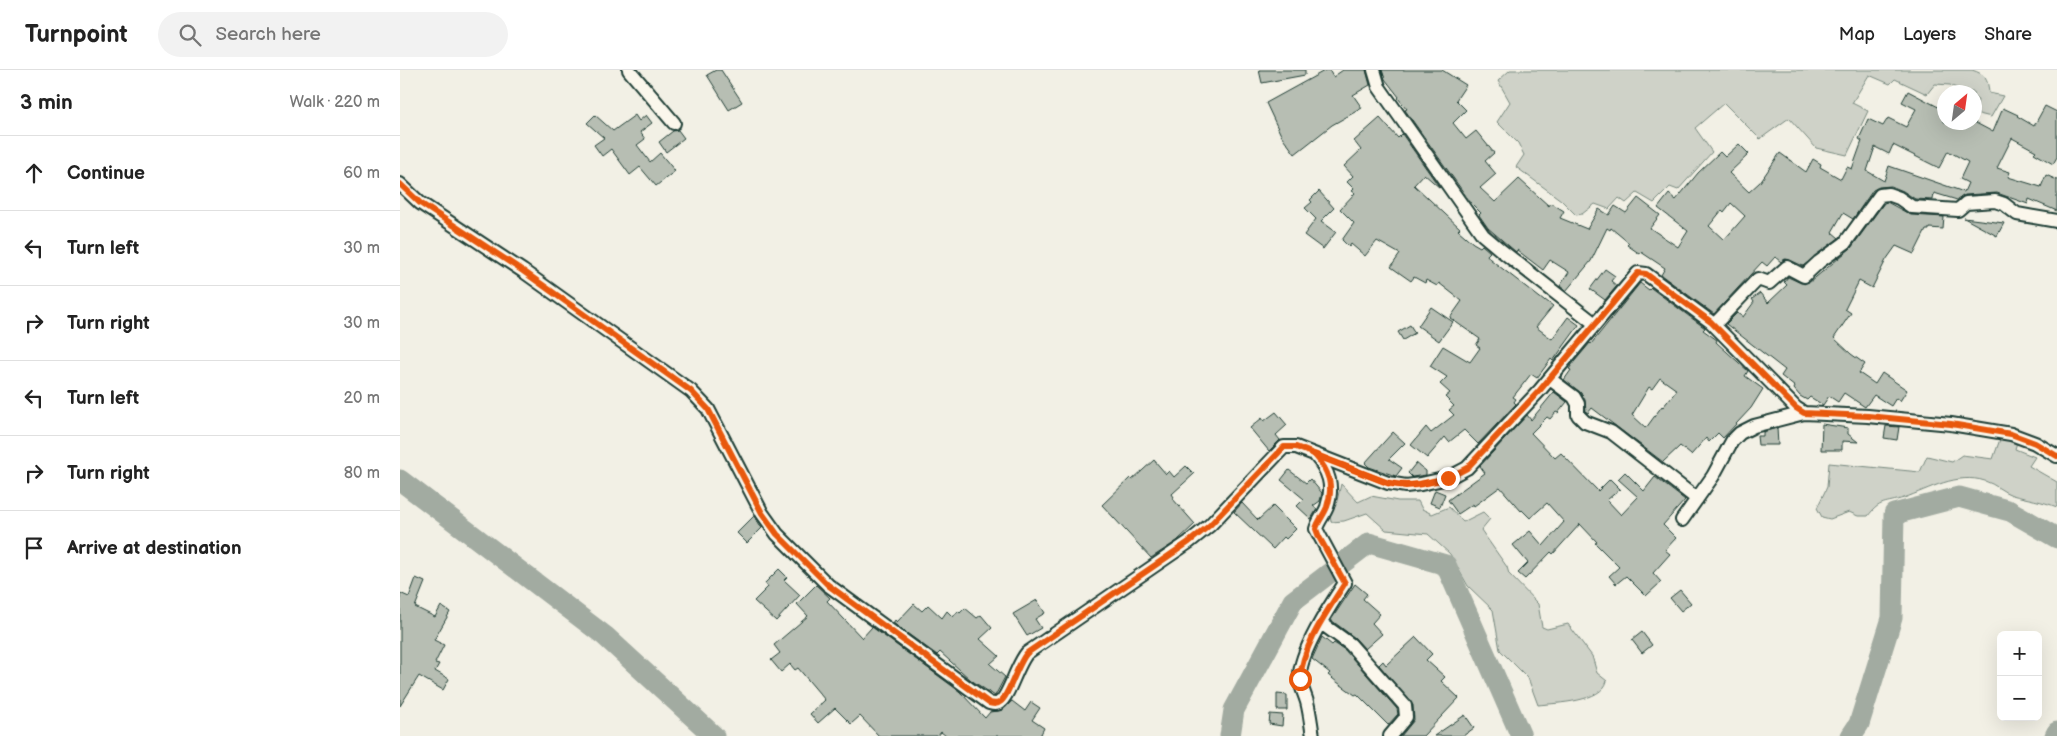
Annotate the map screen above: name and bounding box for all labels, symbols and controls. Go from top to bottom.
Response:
search box [158,12,508,57]
text: Turnpoint [25,20,128,49]
icon: search [176,21,204,49]
text: Search here [216,23,321,46]
text: Map [1839,24,1875,45]
text: Layers [1903,24,1956,45]
text: Share [1984,24,2032,45]
north arrow [1937,85,1982,130]
text: 3 min [20,90,73,115]
text: Walk · 220 m [290,93,380,112]
icon: ahead [20,159,48,187]
text: Continue [67,162,145,185]
text: 60 m [343,164,380,183]
icon: left [20,234,48,262]
text: Turn left [67,237,139,260]
text: 30 m [343,239,380,258]
icon: right [20,309,48,337]
text: Turn right [67,312,150,335]
text: 30 m [343,314,380,333]
icon: left [20,384,48,412]
text: Turn left [67,387,139,410]
text: 20 m [344,389,380,408]
icon: right [20,459,48,487]
text: Turn right [67,462,150,485]
text: 80 m [344,464,380,483]
route end [1437,467,1460,490]
icon: arrive [20,534,48,562]
text: Arrive at destination [67,537,242,560]
map controls [1997,631,2042,721]
button: + [1997,631,2042,676]
route start [1289,668,1312,691]
button: − [1997,676,2042,721]

